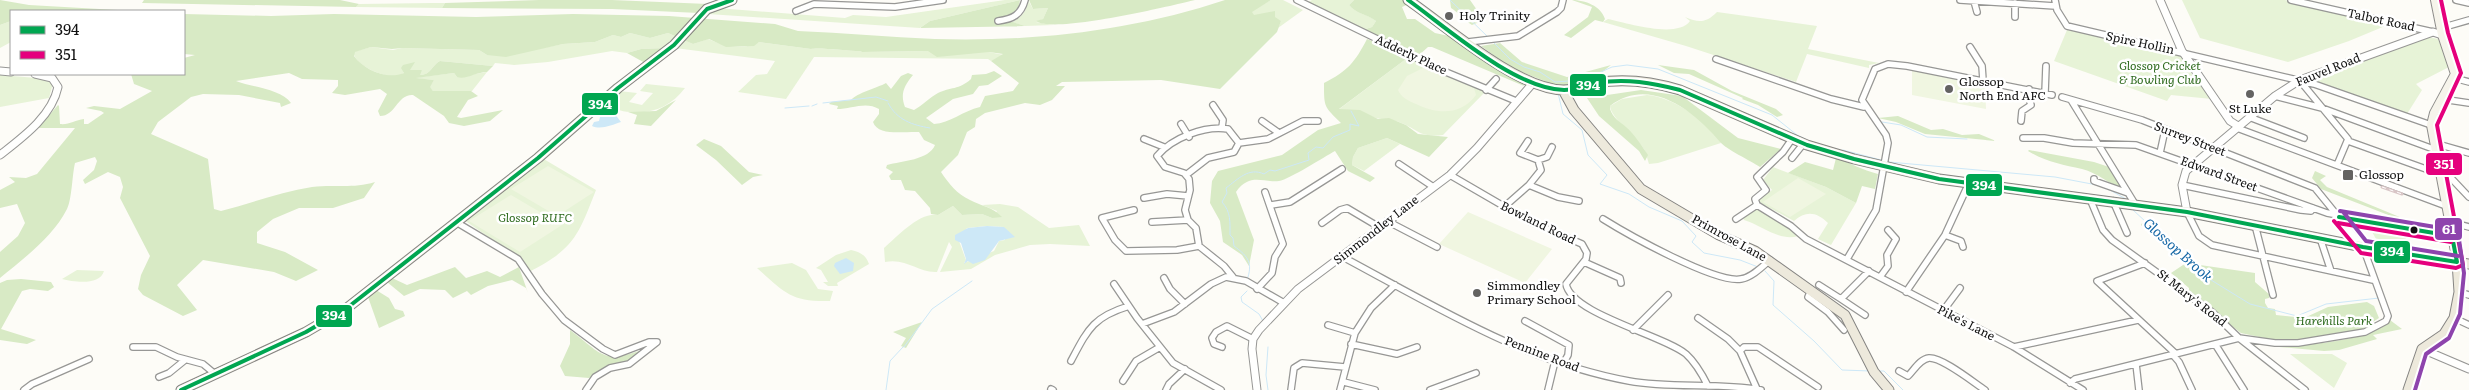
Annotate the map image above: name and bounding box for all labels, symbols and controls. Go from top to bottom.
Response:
street label: Talbot Road [2346,3,2417,35]
place label: Holy Trinity [1459,6,1530,24]
legend [10,10,185,75]
marker: Holy Trinity [1443,10,1455,22]
text: 394 [55,17,79,40]
street label: Spire Hollin [2104,26,2176,58]
street label: Adderly Place [1372,30,1450,79]
text: 351 [55,42,77,65]
street label: Fauvel Road [2292,48,2363,90]
park label: Glossop Cricket & Bowling Club [2119,56,2202,88]
place label: Glossop North End AFC [1959,72,2046,104]
line badge: 394 [1569,73,1607,97]
text: 394 [1576,74,1601,94]
marker: Glossop North End AFC [1943,83,1955,95]
marker: St Luke [2244,88,2256,100]
line badge: 394 [581,92,619,116]
text: 394 [588,93,613,113]
place label: St Luke [2229,99,2271,117]
street label: Surrey Street [2152,116,2229,160]
street label: Edward Street [2178,151,2261,195]
line badge: 351 [2425,152,2463,176]
text: 351 [2433,153,2455,173]
place label: Glossop [2359,165,2404,183]
marker: Glossop [2341,168,2355,182]
line badge: 394 [1965,173,2003,197]
text: 394 [1972,174,1997,194]
street label: Simmondley Lane [1329,190,1422,268]
street label: Bowland Road [1498,196,1580,248]
park label: Glossop RUFC [498,208,573,226]
street label: Primrose Lane [1689,209,1770,265]
water label: Glossop Brook [2140,213,2218,286]
line badge: 61 [2434,217,2463,241]
text: 61 [2442,218,2456,238]
unlabelled marker [2409,225,2419,235]
line badge: 394 [2373,240,2411,264]
text: 394 [2380,240,2405,260]
street label: St Mary's Road [2154,264,2232,331]
place label: Simmondley Primary School [1487,276,1576,308]
marker: Simmondley Primary School [1471,287,1483,299]
street label: Pike's Lane [1934,300,1998,344]
line badge: 394 [315,304,353,328]
text: 394 [322,304,347,324]
park label: Harehills Park [2296,311,2373,329]
street label: Pennine Road [1502,331,1583,376]

